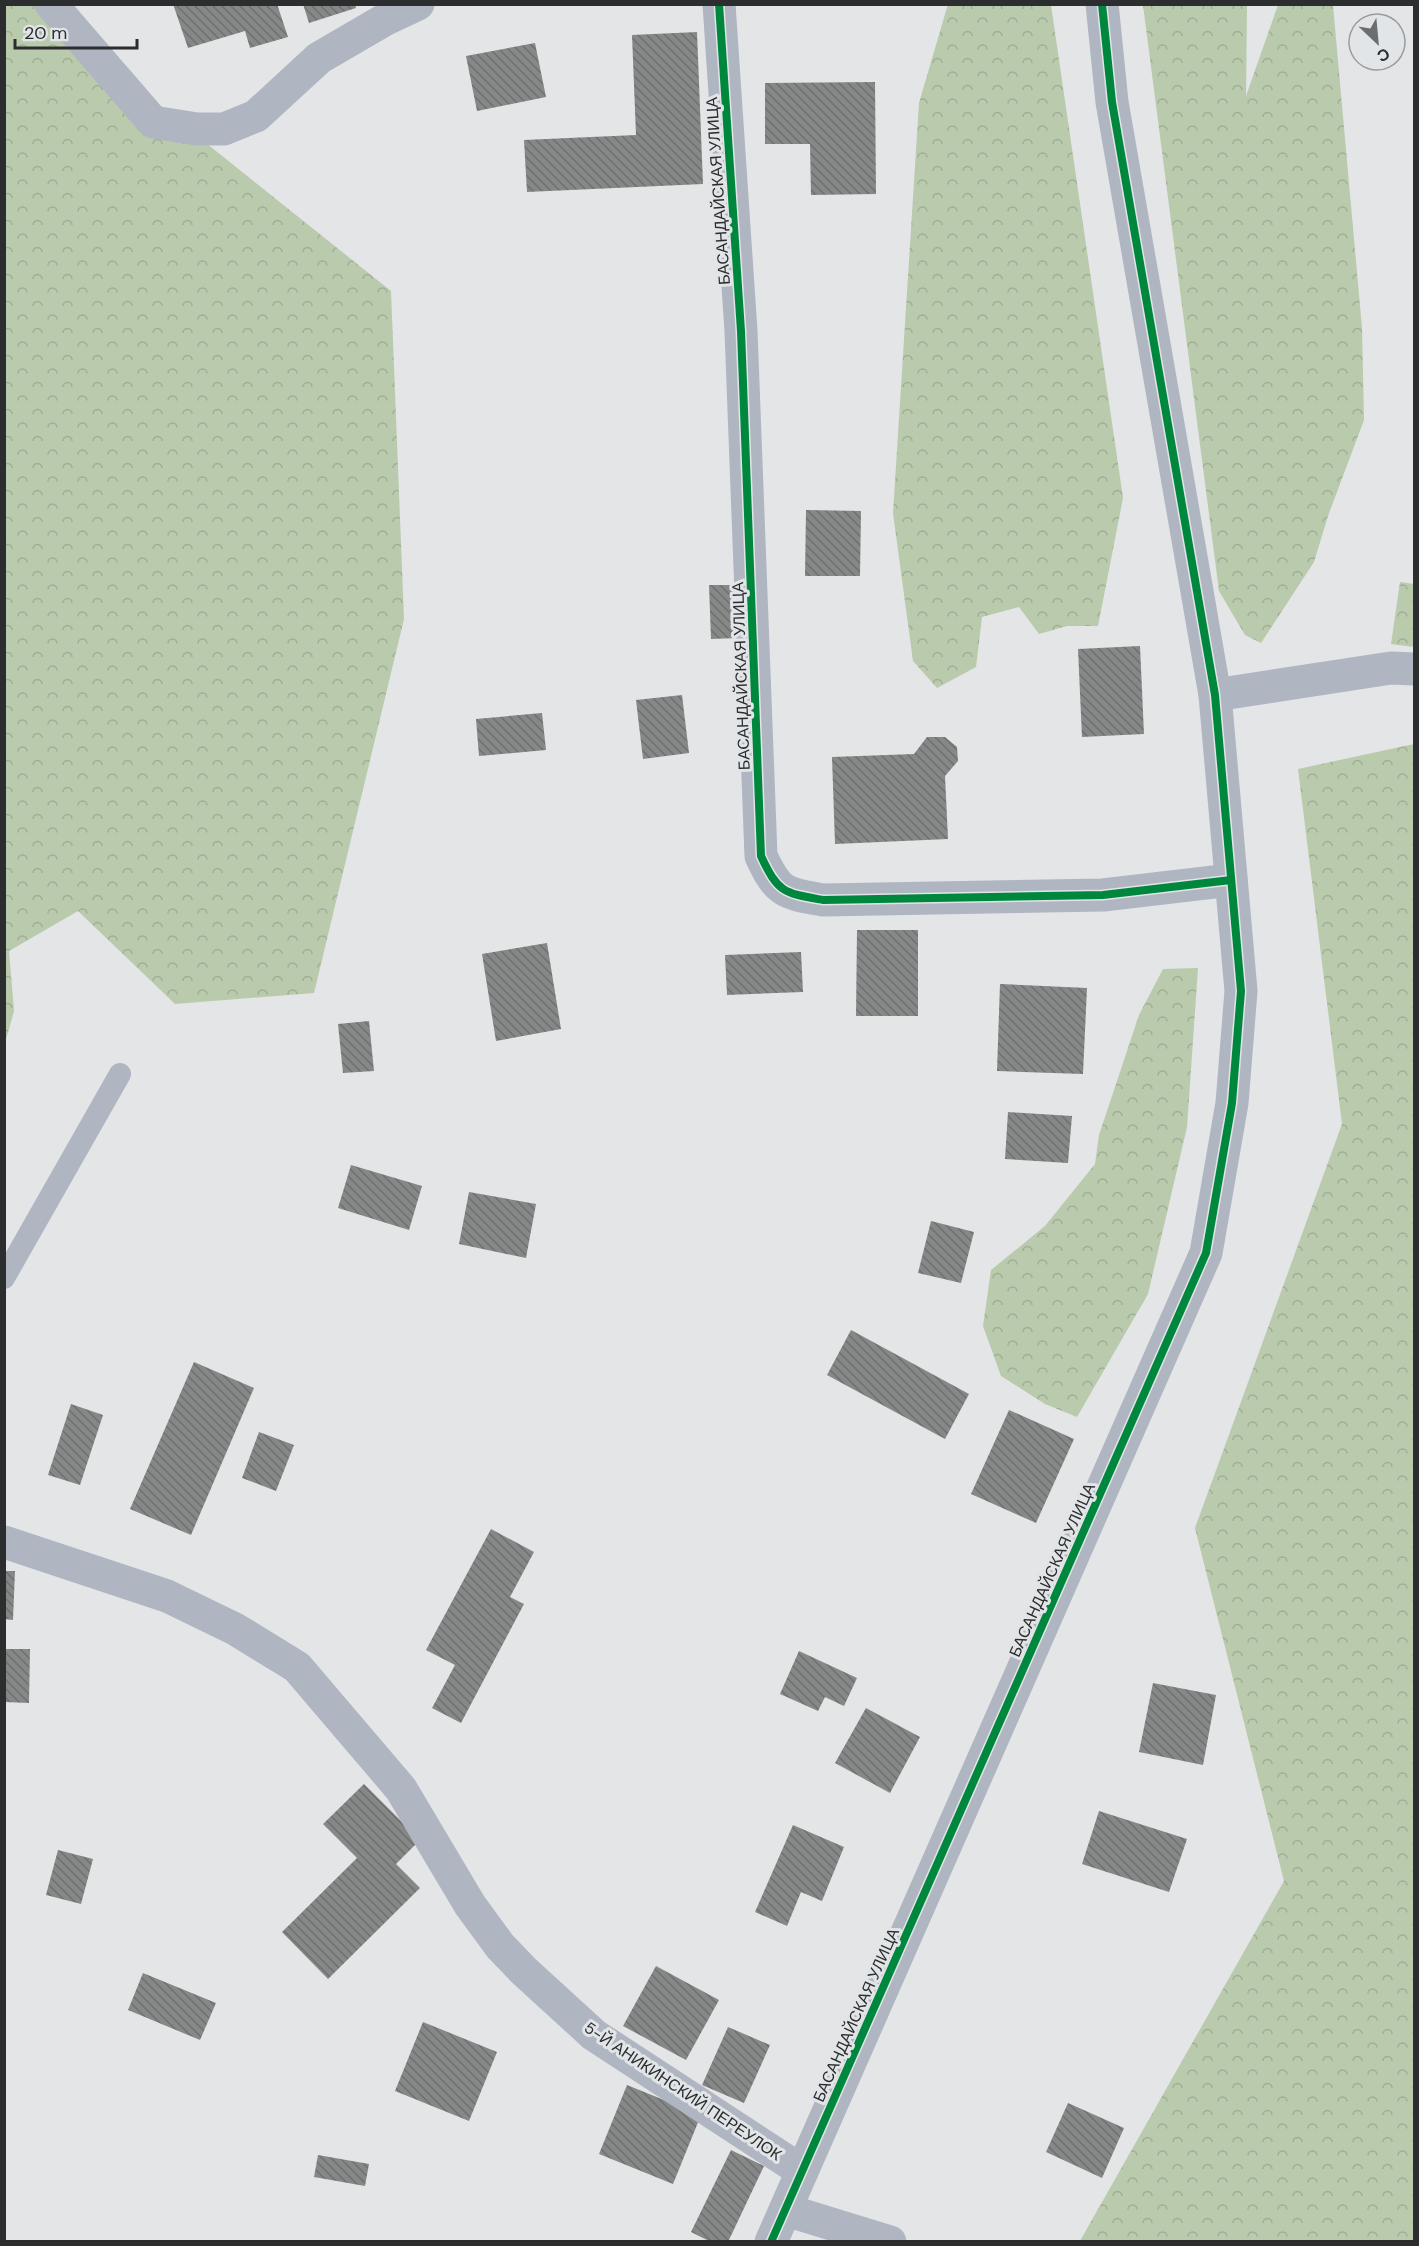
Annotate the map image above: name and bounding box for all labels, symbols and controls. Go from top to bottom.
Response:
scale bar [15,12,136,50]
north arrow [1347,12,1407,72]
text: 20 m [24,21,67,45]
text: С [1373,43,1393,67]
street label: БАСАНДАЙСКАЯ УЛИЦА [701,96,735,286]
street label: БАСАНДАЙСКАЯ УЛИЦА [727,581,755,771]
street label: БАСАНДАЙСКАЯ УЛИЦА [1004,1479,1100,1660]
street label: БАСАНДАЙСКАЯ УЛИЦА [808,1924,904,2105]
street label: 5-Й АНИКИНСКИЙ ПЕРЕУЛОК [580,2017,786,2165]

